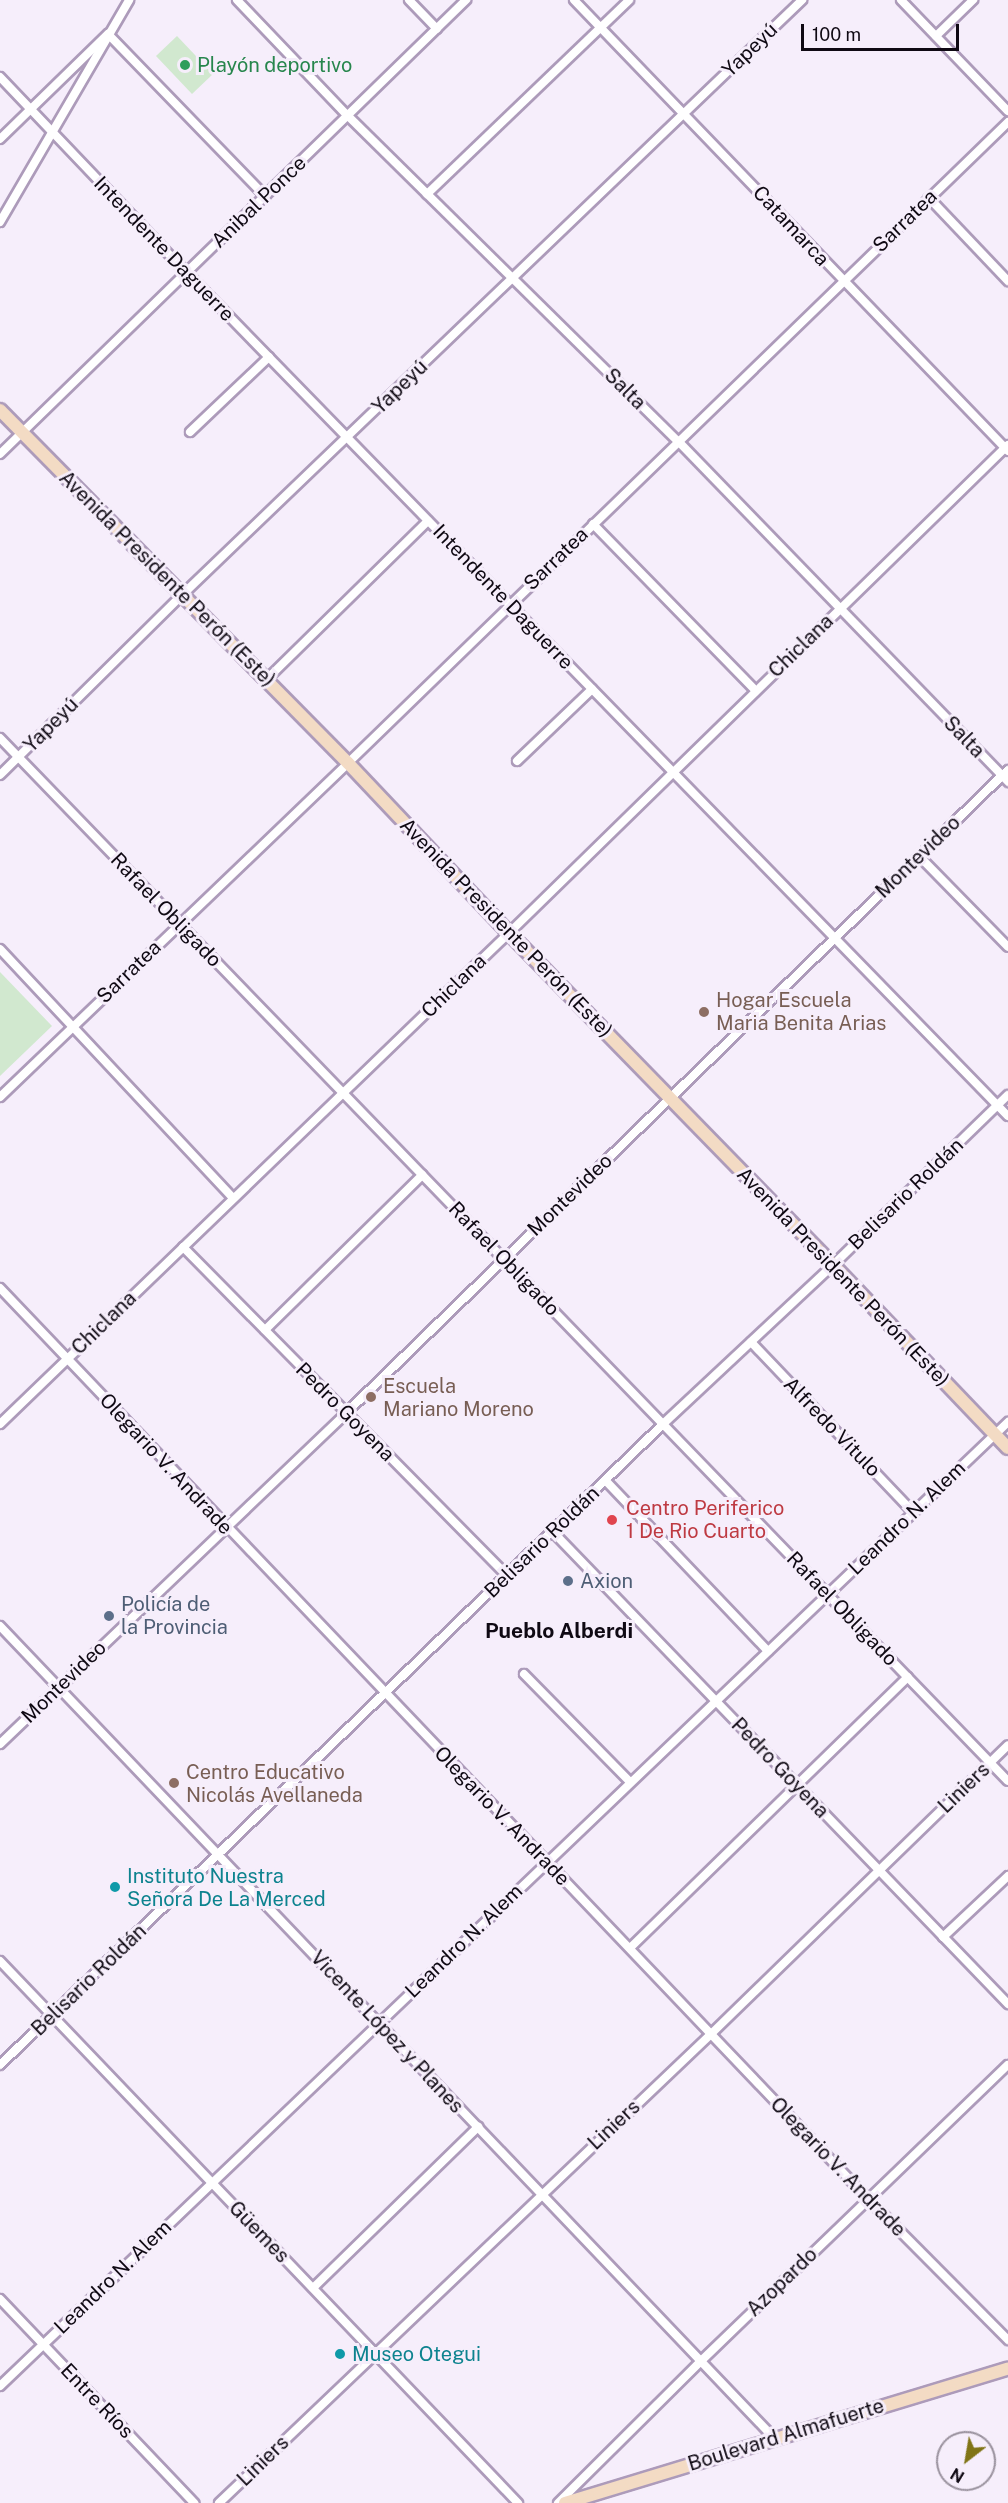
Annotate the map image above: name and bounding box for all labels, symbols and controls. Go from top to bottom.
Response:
scale bar [804,12,962,50]
street label: Yapeyú [717,18,783,82]
text: 100 m [812,24,861,45]
place label: Playón deportivo [197,53,353,77]
marker: Playón deportivo [178,58,192,72]
street label: Anibal Ponce [207,151,311,253]
street label: Intendente Daguerre [89,172,239,326]
street label: Catamarca [748,181,834,271]
street label: Sarratea [868,185,942,257]
street label: Yapeyú [367,355,433,419]
street label: Salta [599,363,651,415]
street label: Avenida Presidente Perón (Este) [54,466,280,692]
street label: Intendente Daguerre [428,520,578,674]
street label: Sarratea [519,523,593,595]
street label: Chiclana [764,609,838,683]
street label: Yapeyú [19,693,83,757]
street label: Salta [939,711,989,763]
street label: Montevideo [871,811,965,903]
street label: Avenida Presidente Perón (Este) [395,813,617,1043]
street label: Rafael Obligado [106,848,226,972]
street label: Sarratea [92,936,166,1008]
street label: Chiclana [417,949,491,1023]
place label: Hogar Escuela Maria Benita Arias [716,988,886,1035]
marker: Hogar Escuela Maria Benita Arias [697,1005,711,1019]
street label: Belisario Roldán [844,1133,968,1255]
street label: Montevideo [523,1149,617,1241]
street label: Avenida Presidente Perón (Este) [732,1162,954,1392]
street label: Rafael Obligado [444,1197,564,1321]
street label: Chiclana [67,1286,141,1360]
street label: Pedro Goyena [291,1358,399,1466]
street label: Alfredo Vitulo [778,1372,886,1482]
place label: Escuela Mariano Moreno [383,1374,534,1421]
street label: Olegario V. Andrade [94,1388,238,1540]
marker: Escuela Mariano Moreno [364,1390,378,1404]
street label: Leandro N. Alem [843,1456,971,1580]
street label: Belisario Roldán [480,1481,604,1603]
place label: Centro Periferico 1 De Rio Cuarto [626,1496,784,1543]
marker: Centro Periferico 1 De Rio Cuarto [603,1511,621,1529]
street label: Rafael Obligado [782,1547,902,1671]
place label: Axion [580,1569,633,1593]
marker: Axion [561,1574,575,1588]
place label: Policía de la Provincia [121,1592,228,1639]
marker: Policía de la Provincia [102,1609,116,1623]
district label: Pueblo Alberdi [485,1618,633,1644]
street label: Montevideo [17,1636,111,1728]
street label: Pedro Goyena [726,1713,834,1823]
street label: Olegario V. Andrade [429,1741,575,1891]
street label: Liniers [933,1758,995,1818]
place label: Centro Educativo Nicolás Avellaneda [186,1760,363,1807]
marker: Centro Educativo Nicolás Avellaneda [167,1776,181,1790]
place label: Instituto Nuestra Señora De La Merced [127,1864,326,1911]
street label: Leandro N. Alem [400,1879,528,2003]
marker: Instituto Nuestra Señora De La Merced [108,1880,122,1894]
street label: Belisario Roldán [27,1919,151,2041]
street label: Vicente López y Planes [305,1946,469,2118]
street label: Olegario V. Andrade [765,2092,911,2242]
street label: Liniers [583,2095,645,2155]
street label: Güemes [224,2196,294,2268]
street label: Leandro N. Alem [49,2215,177,2339]
street label: Azopardo [742,2243,822,2321]
place label: Museo Otegui [352,2342,481,2366]
marker: Museo Otegui [333,2347,347,2361]
street label: Entre Ríos [56,2359,138,2443]
street label: Boulevard Almafuerte [685,2394,887,2476]
street label: Liniers [232,2431,294,2491]
north arrow [936,2431,996,2491]
text: N [947,2464,968,2487]

